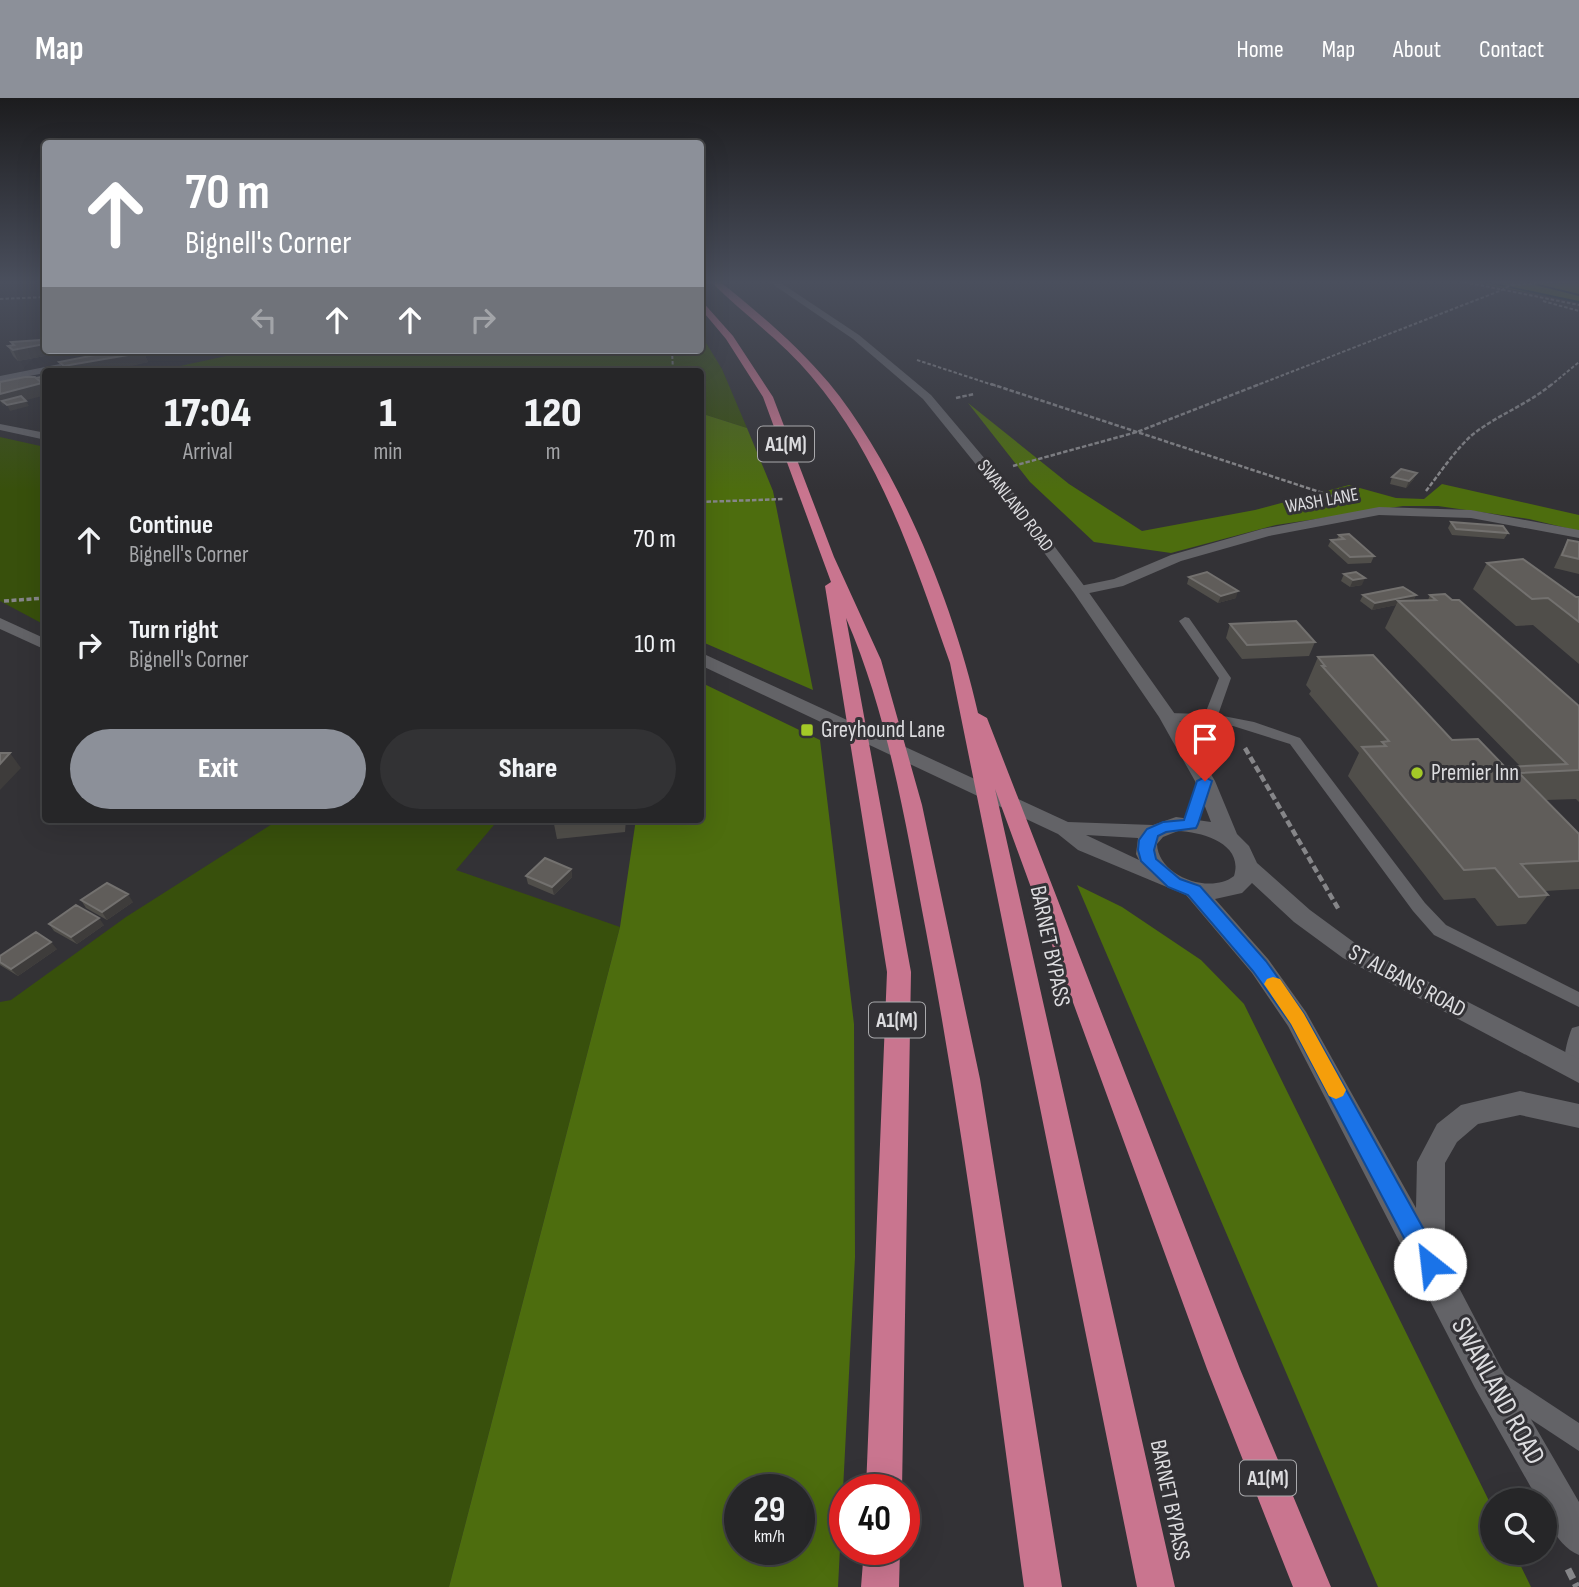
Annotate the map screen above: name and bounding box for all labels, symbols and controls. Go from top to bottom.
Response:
text: Map [35,29,84,69]
text: Home [1236,35,1284,64]
text: Map [1322,35,1355,64]
text: About [1393,35,1441,64]
text: Contact [1479,35,1544,64]
text: 70 m [185,164,270,223]
icon: ahead [70,168,161,259]
text: Bignell's Corner [185,224,351,263]
icon: left [245,301,283,339]
icon: ahead [318,301,356,339]
icon: ahead [391,301,429,339]
icon: right [464,301,502,339]
text: 17:04 [164,388,251,439]
text: 1 [379,388,396,439]
text: 120 [525,388,582,439]
road number: A1(M) [758,426,814,462]
text: Arrival [183,438,232,466]
text: min [373,438,402,466]
text: m [546,438,561,466]
street label: SWANLAND ROAD [972,455,1058,557]
street label: WASH LANE [1284,483,1360,519]
text: Continue [129,510,213,541]
icon: ahead [70,521,108,559]
text: 70 m [633,524,676,555]
text: Bignell's Corner [129,541,249,569]
text: Turn right [129,615,218,646]
icon: right [70,626,108,664]
text: 10 m [634,629,676,660]
text: Bignell's Corner [129,646,249,674]
pin [1175,709,1235,781]
place label: Greyhound Lane [821,716,945,744]
icon: arrive [1186,720,1224,758]
marker: Greyhound Lane [799,722,815,738]
button: Exit [70,729,366,809]
button: Share [380,729,676,809]
place label: Premier Inn [1431,759,1519,787]
marker: Premier Inn [1409,765,1425,781]
street label: BARNET BYPASS [1024,883,1076,1009]
street label: ST ALBANS ROAD [1343,938,1471,1024]
road number: A1(M) [869,1002,925,1038]
position arrow [1393,1227,1467,1301]
street label: SWANLAND ROAD [1444,1312,1552,1470]
street label: BARNET BYPASS [1144,1437,1196,1563]
road number: A1(M) [1240,1460,1296,1496]
speed limit sign: 40 [829,1474,920,1565]
map controls [1480,1488,1557,1565]
button: search [1480,1488,1557,1565]
text: 29 [754,1489,785,1532]
text: km/h [754,1526,785,1547]

